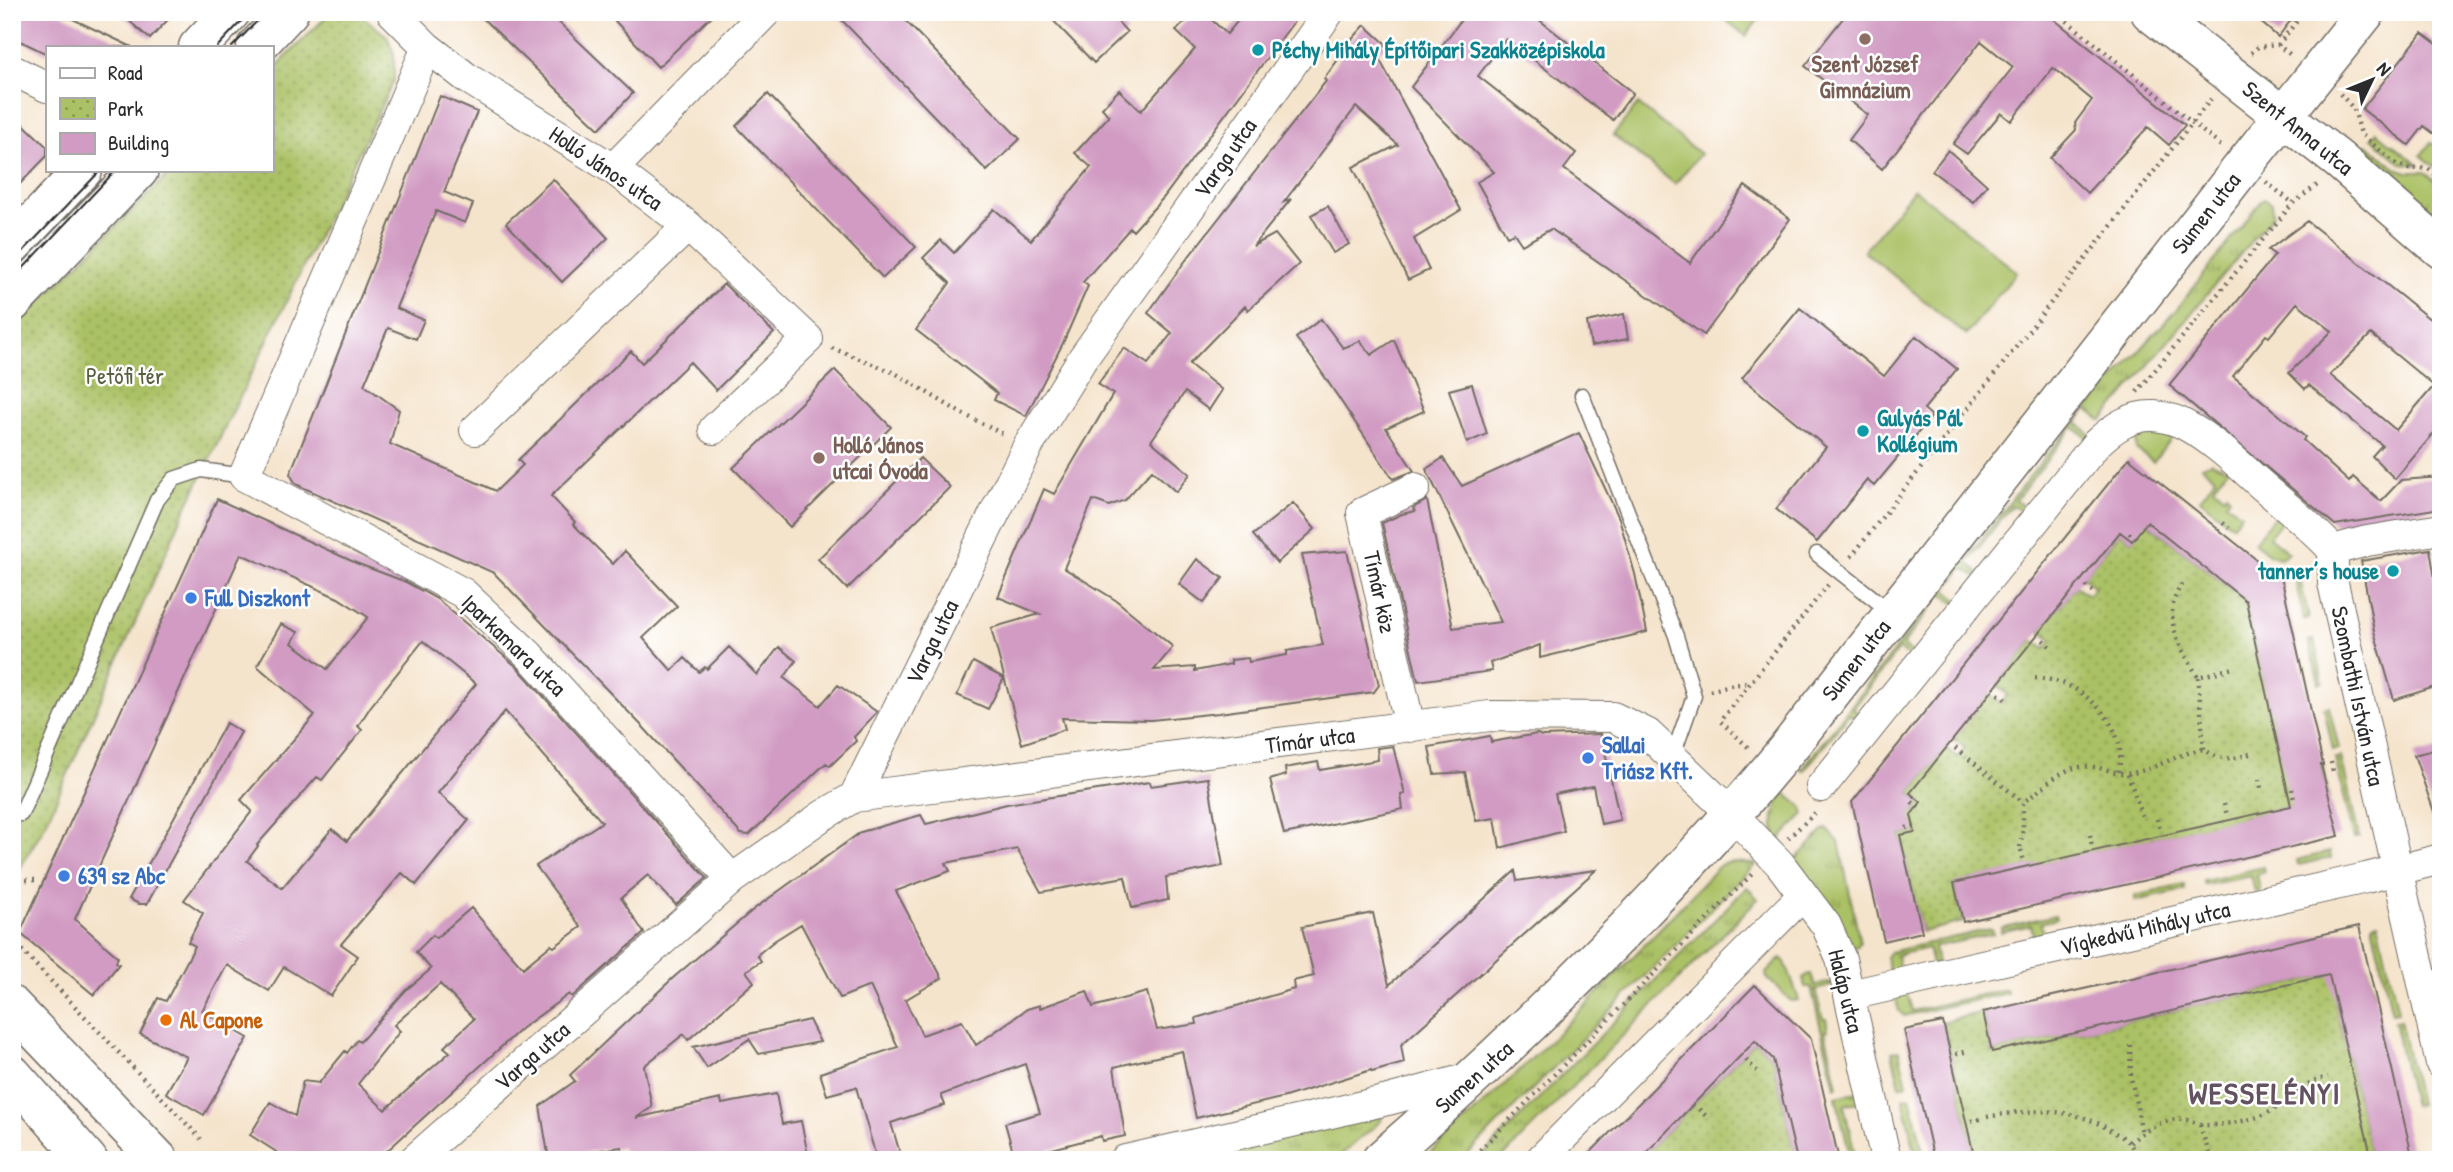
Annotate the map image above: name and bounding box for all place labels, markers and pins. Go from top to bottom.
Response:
marker: Szent József Gimnázium [1857,31,1873,47]
place label: Péchy Mihály Építőipari Szakközépiskola [1272,34,1605,66]
marker: Péchy Mihály Építőipari Szakközépiskola [1250,42,1266,58]
place label: Szent József Gimnázium [1811,48,1919,105]
place label: Gulyás Pál Kollégium [1877,402,1963,460]
marker: Gulyás Pál Kollégium [1855,423,1871,439]
place label: Holló János utcai Óvoda [833,429,928,486]
marker: Holló János utcai Óvoda [811,450,827,466]
place label: tanner’s house [2257,555,2380,586]
marker: tanner’s house [2385,563,2401,579]
place label: Full Diszkont [204,582,311,613]
marker: Full Diszkont [183,590,199,606]
place label: Sallai Triász Kft. [1601,729,1693,786]
marker: Sallai Triász Kft. [1580,750,1596,766]
place label: 639 sz Abc [78,860,166,891]
marker: 639 sz Abc [56,868,72,884]
place label: Al Capone [180,1004,264,1036]
marker: Al Capone [158,1012,174,1028]

